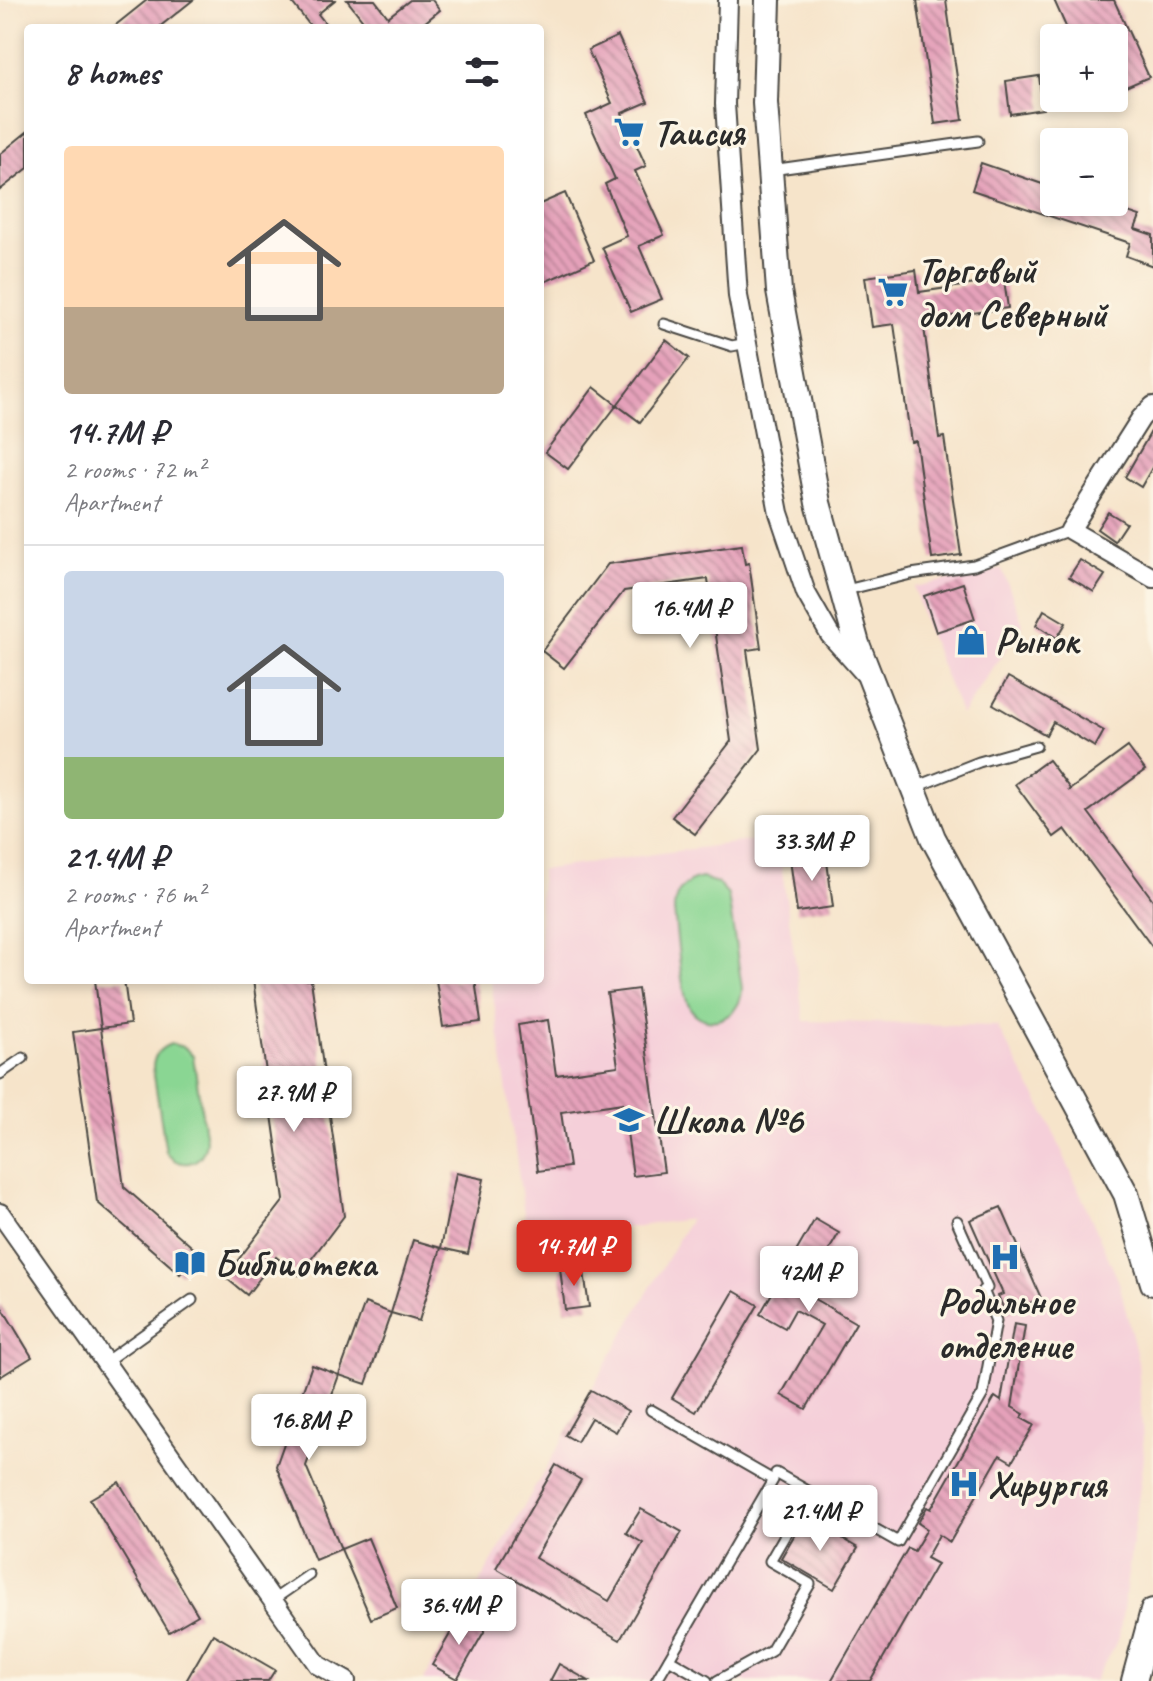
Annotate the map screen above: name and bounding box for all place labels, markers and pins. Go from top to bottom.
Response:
place label: Таисия [653,109,746,156]
supermarket icon: Таисия [612,115,646,149]
place label: Торговый дом Северный [917,247,1110,338]
supermarket icon: Торговый дом Северный [876,275,910,309]
pin: 16.4M ₽ [616,582,764,650]
place label: Рынок [995,617,1081,664]
shop icon: Рынок [954,623,988,657]
pin: 33.3M ₽ [738,815,886,883]
pin: 27.9M ₽ [220,1066,368,1134]
place label: Школа №6 [653,1097,805,1144]
school or university icon: Школа №6 [612,1103,646,1137]
pin: 14.7M ₽ [500,1220,648,1288]
place label: Библиотека [214,1240,379,1287]
hospital icon: Родильное отделение [988,1240,1022,1274]
library icon: Библиотека [173,1246,207,1280]
pin: 42M ₽ [753,1246,865,1314]
place label: Родильное отделение [937,1278,1076,1369]
pin: 16.8M ₽ [235,1394,383,1462]
place label: Хирургия [988,1461,1109,1508]
hospital icon: Хирургия [947,1467,981,1501]
pin: 21.4M ₽ [746,1485,894,1553]
pin: 36.4M ₽ [385,1579,533,1647]

